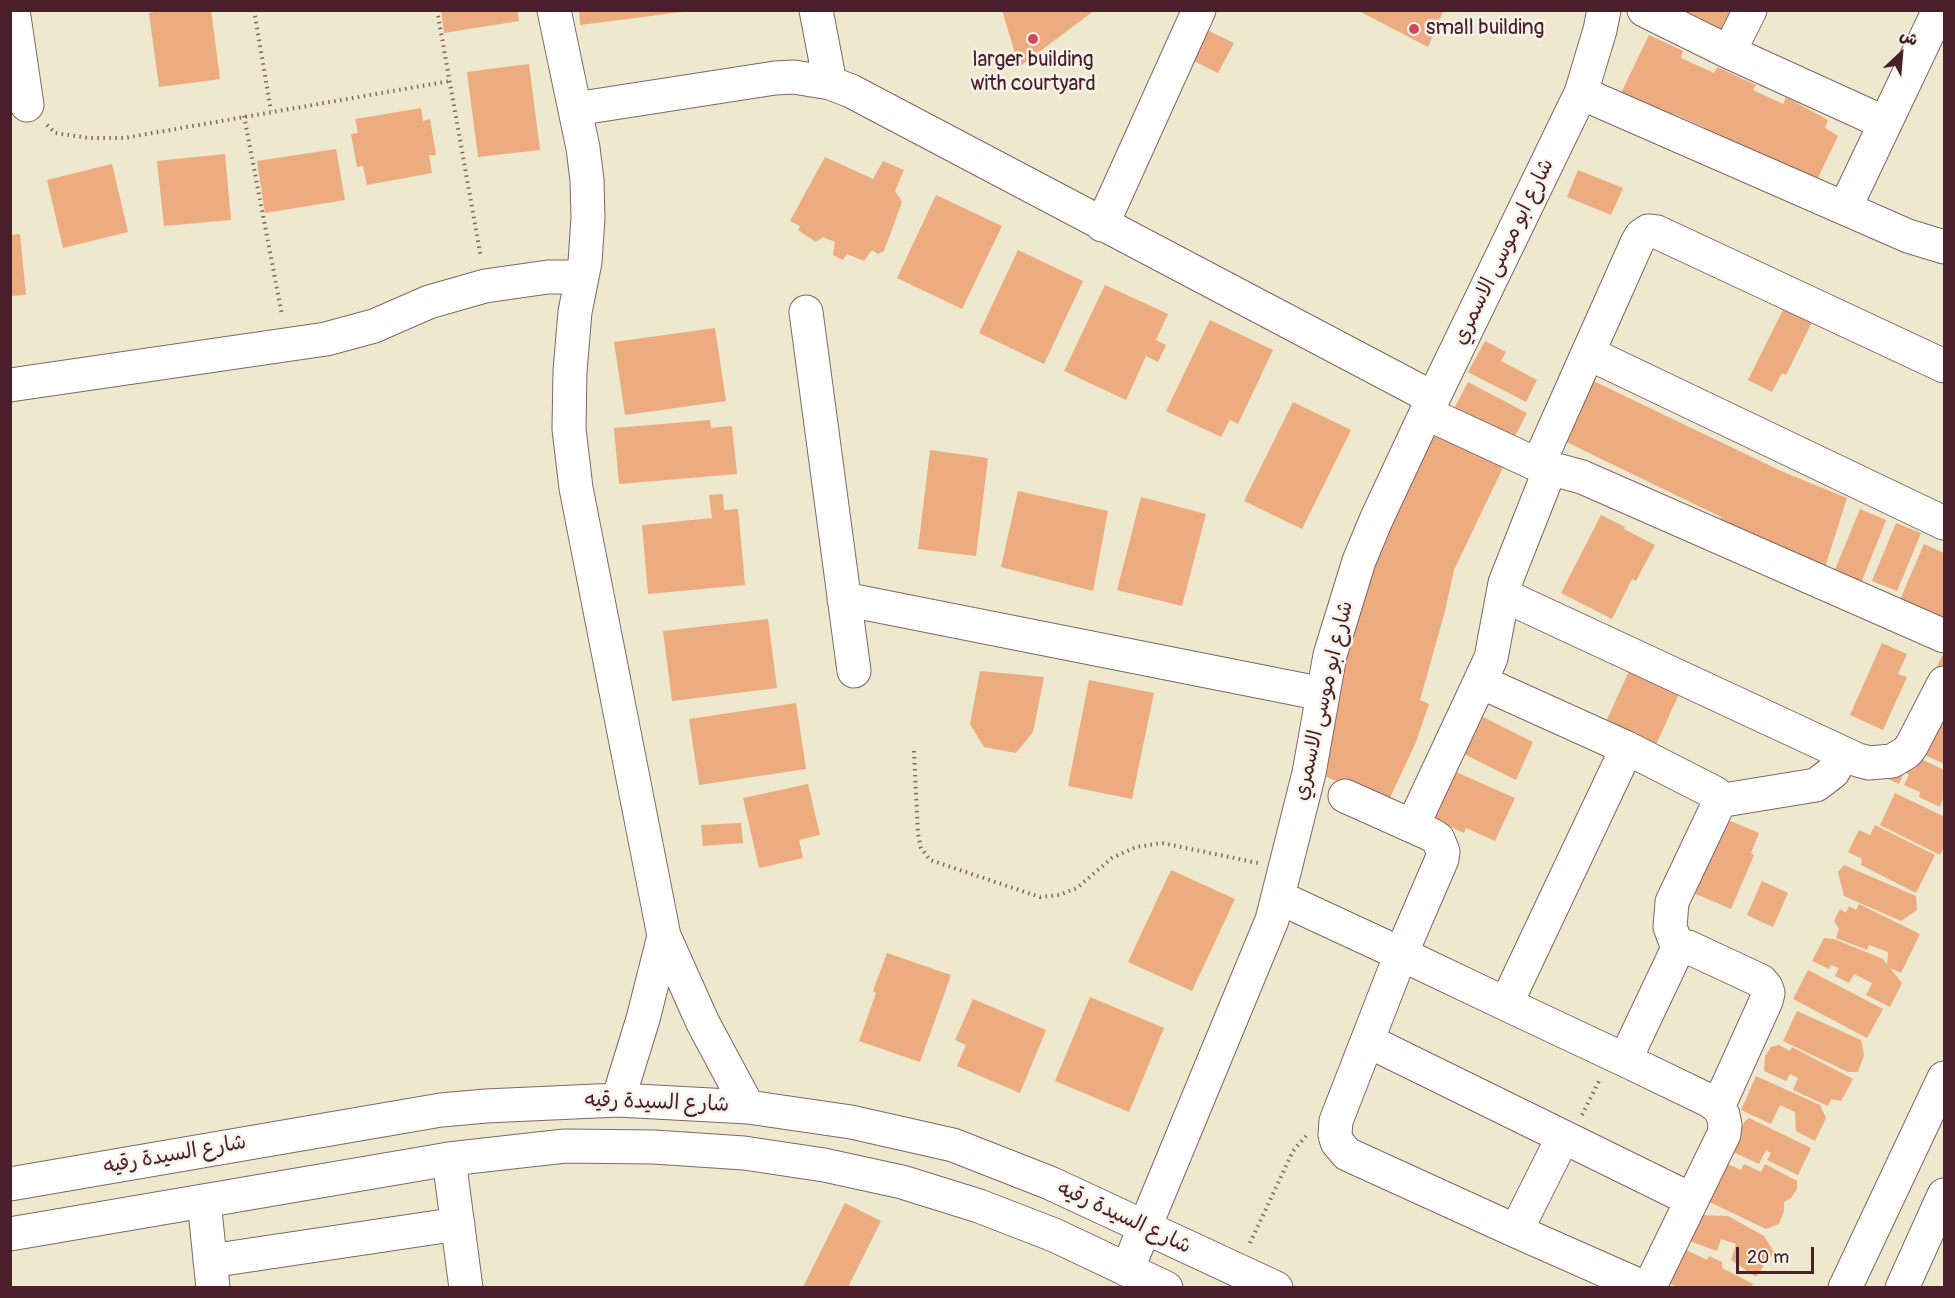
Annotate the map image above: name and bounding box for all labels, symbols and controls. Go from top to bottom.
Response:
place label: small building [1426,16,1544,42]
marker: small building [1407,22,1421,36]
north arrow [1871,24,1931,84]
text: ش [1897,25,1921,51]
marker: larger building with courtyard [1026,32,1040,46]
place label: larger building with courtyard [970,48,1096,98]
street label: شارع ابو موسى الاسمري [1448,155,1560,349]
street label: شارع ابو موسى الاسمري [1289,599,1359,803]
street label: شارع السيدة رقيه [584,1088,730,1118]
street label: شارع السيدة رقيه [102,1130,248,1180]
street label: شارع السيدة رقيه [1053,1176,1195,1260]
scale bar [1739,1235,1817,1273]
text: 20 m [1747,1246,1789,1269]

